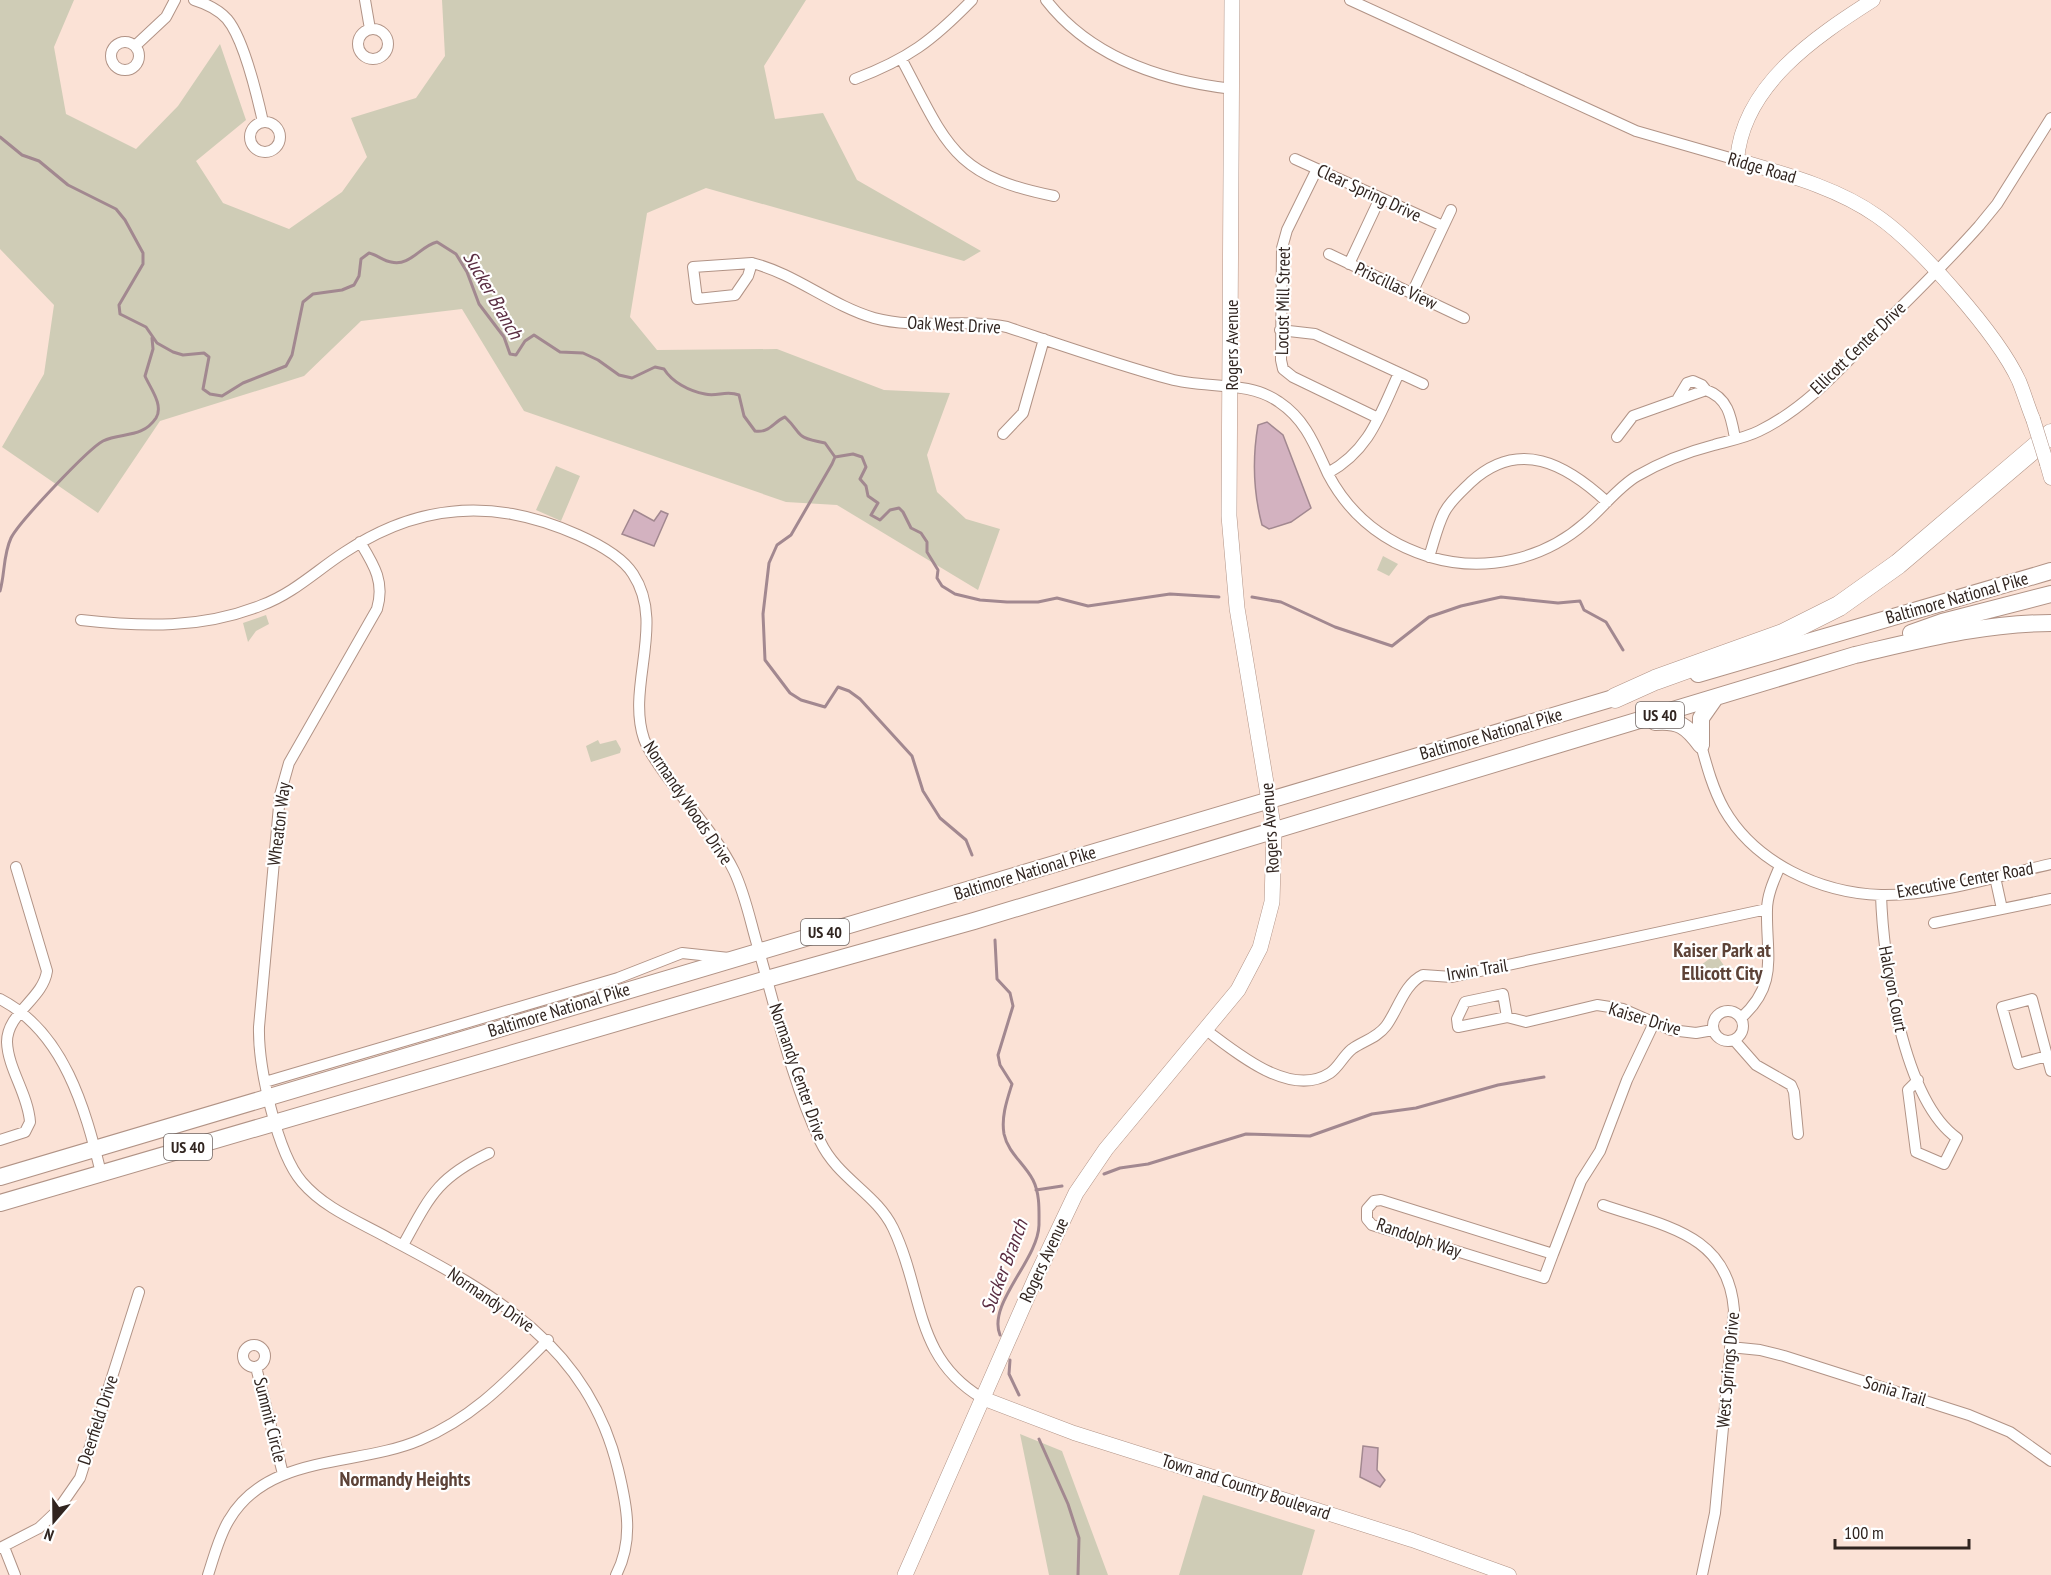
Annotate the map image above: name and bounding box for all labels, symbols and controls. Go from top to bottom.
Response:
street label: Ridge Road [1725,147,1799,188]
street label: Clear Spring Drive [1313,158,1425,227]
water label: Sucker Branch [457,246,529,345]
street label: Locust Mill Street [1270,247,1295,355]
street label: Priscillas View [1351,257,1441,315]
street label: Ellicott Center Drive [1805,296,1910,399]
street label: Rogers Avenue [1220,300,1243,390]
street label: Oak West Drive [907,311,1001,338]
street label: Baltimore National Pike [1883,566,2031,629]
street label: Baltimore National Pike [1417,702,1565,765]
road number: US 40 [1636,702,1684,728]
street label: Normandy Woods Drive [639,737,738,869]
street label: Wheaton Way [262,781,295,867]
street label: Rogers Avenue [1255,782,1284,874]
street label: Baltimore National Pike [951,840,1099,905]
street label: Executive Center Road [1895,856,2035,903]
road number: US 40 [801,919,849,945]
district label: Kaiser Park at Ellicott City [1673,937,1771,986]
street label: Halcyon Court [1874,944,1913,1034]
street label: Irwin Trail [1445,953,1510,986]
street label: Baltimore National Pike [485,977,633,1042]
street label: Kaiser Drive [1606,997,1684,1040]
street label: Normandy Center Drive [764,1000,833,1144]
road number: US 40 [164,1134,212,1160]
street label: Randolph Way [1374,1212,1465,1263]
street label: Rogers Avenue [1014,1214,1073,1306]
water label: Sucker Branch [974,1215,1034,1316]
street label: Normandy Drive [443,1262,539,1337]
street label: West Springs Drive [1711,1311,1744,1429]
street label: Sonia Trail [1861,1370,1930,1411]
street label: Deerfield Drive [72,1372,123,1468]
street label: Summit Circle [249,1375,292,1465]
street label: Town and Country Boulevard [1159,1448,1334,1525]
district label: Normandy Heights [340,1466,470,1492]
north arrow [24,1491,84,1551]
scale bar [1835,1512,1968,1550]
text: 100 m [1844,1521,1884,1544]
text: N [41,1524,56,1546]

